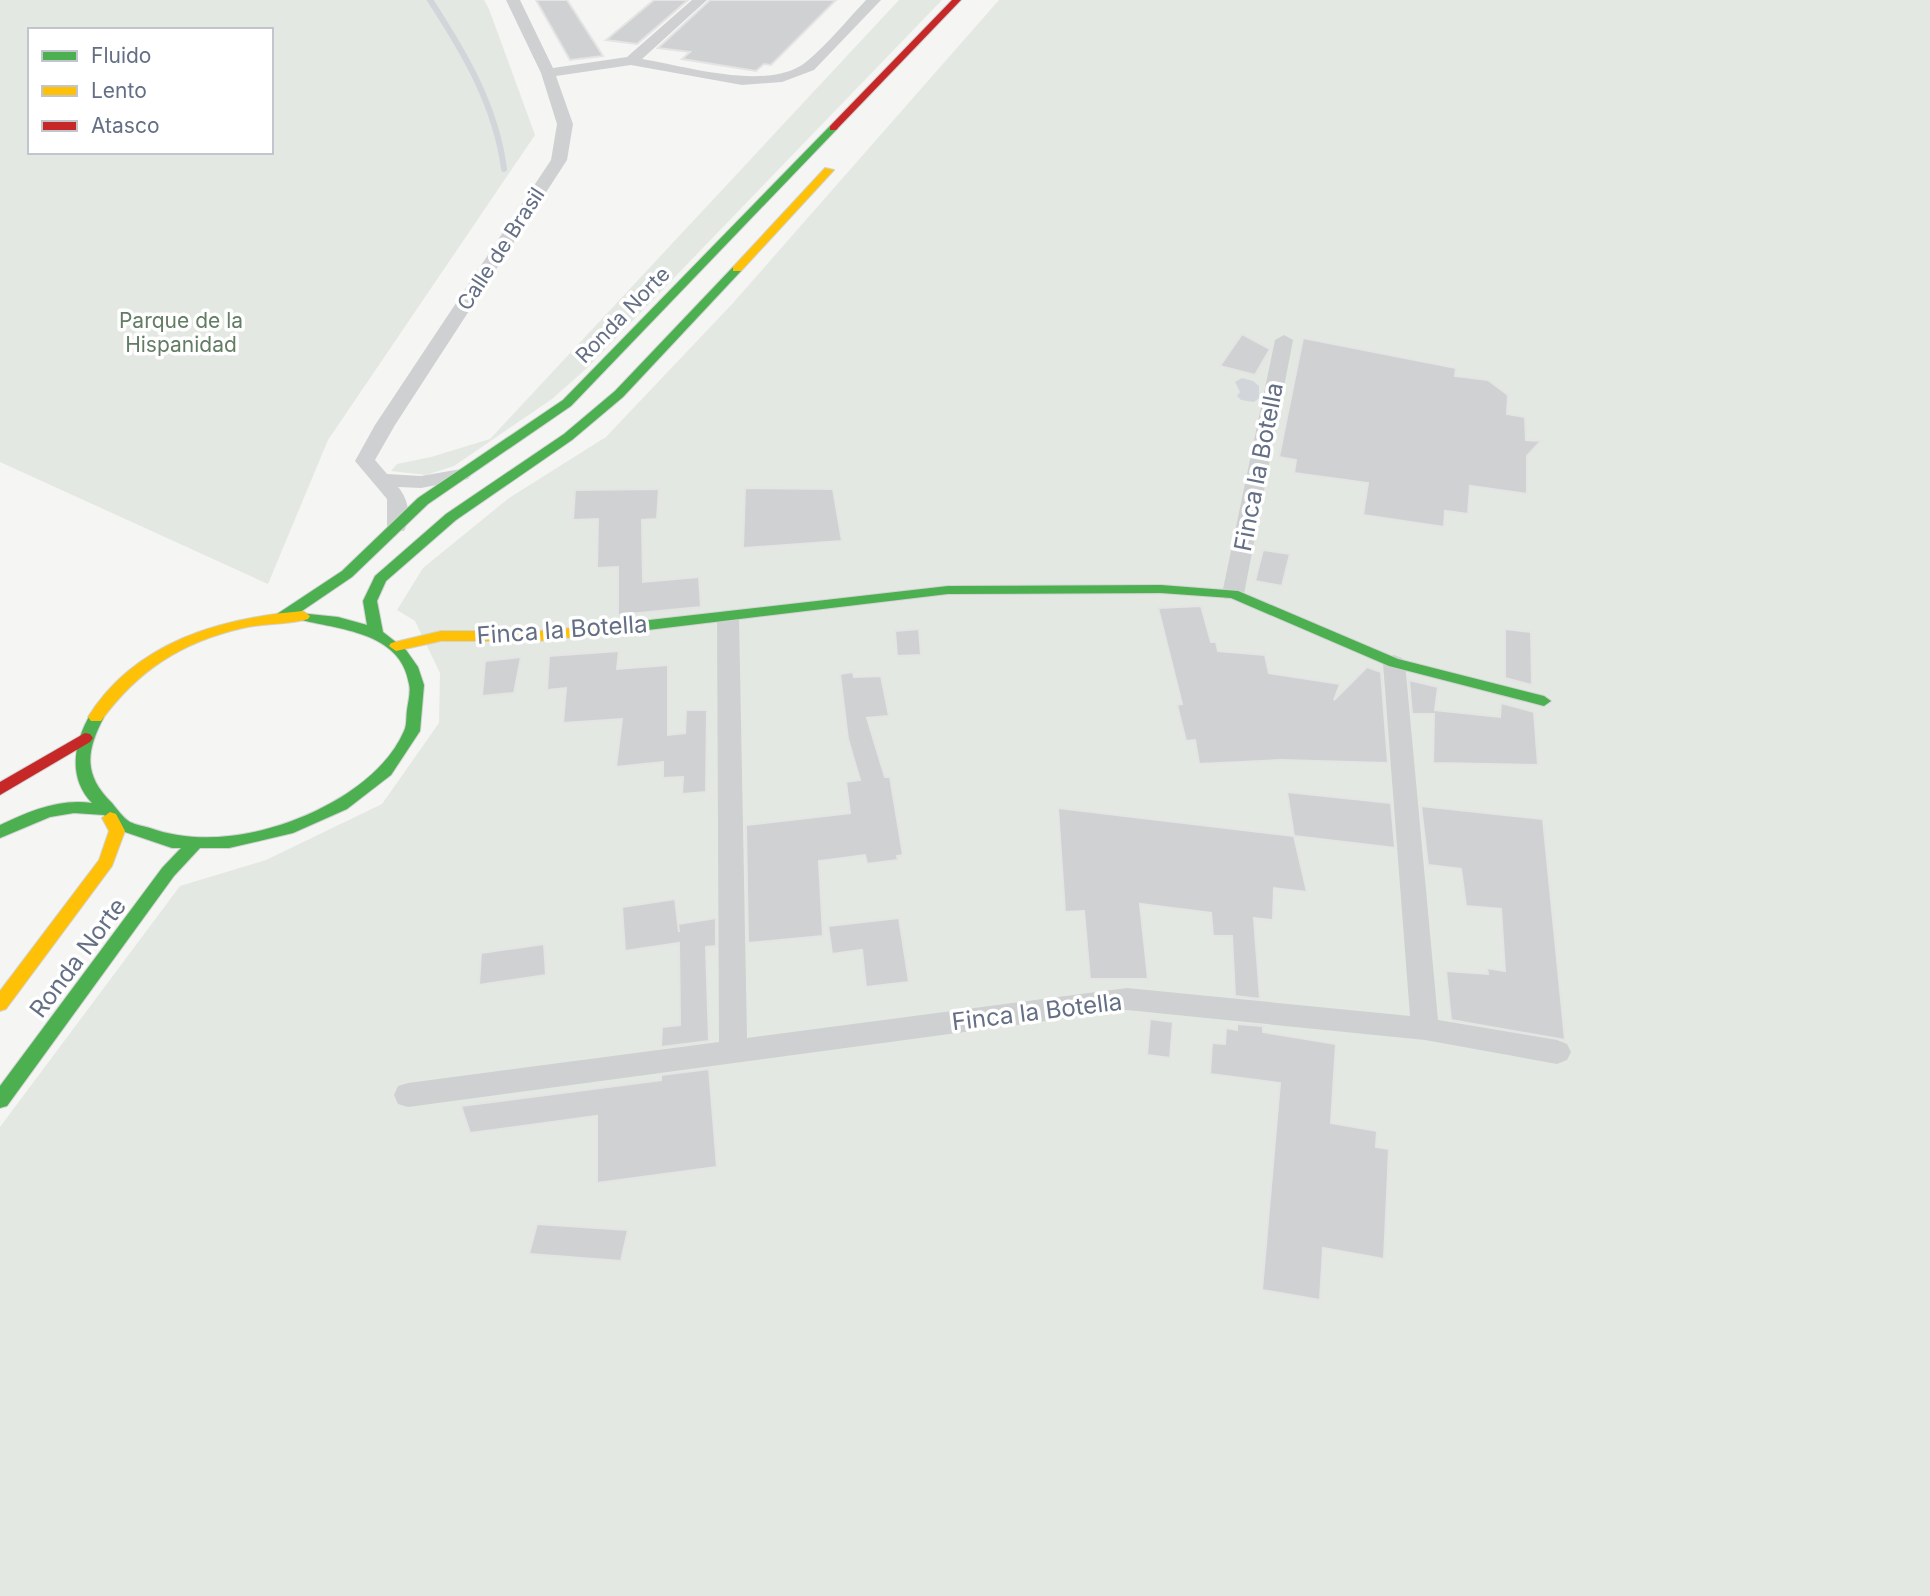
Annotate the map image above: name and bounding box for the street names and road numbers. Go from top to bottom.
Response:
street label: Calle de Brasil [452,183,550,315]
street label: Ronda Norte [570,261,675,368]
street label: Finca la Botella [1228,380,1289,554]
street label: Finca la Botella [476,609,648,650]
street label: Ronda Norte [23,892,132,1023]
street label: Finca la Botella [950,987,1124,1036]

